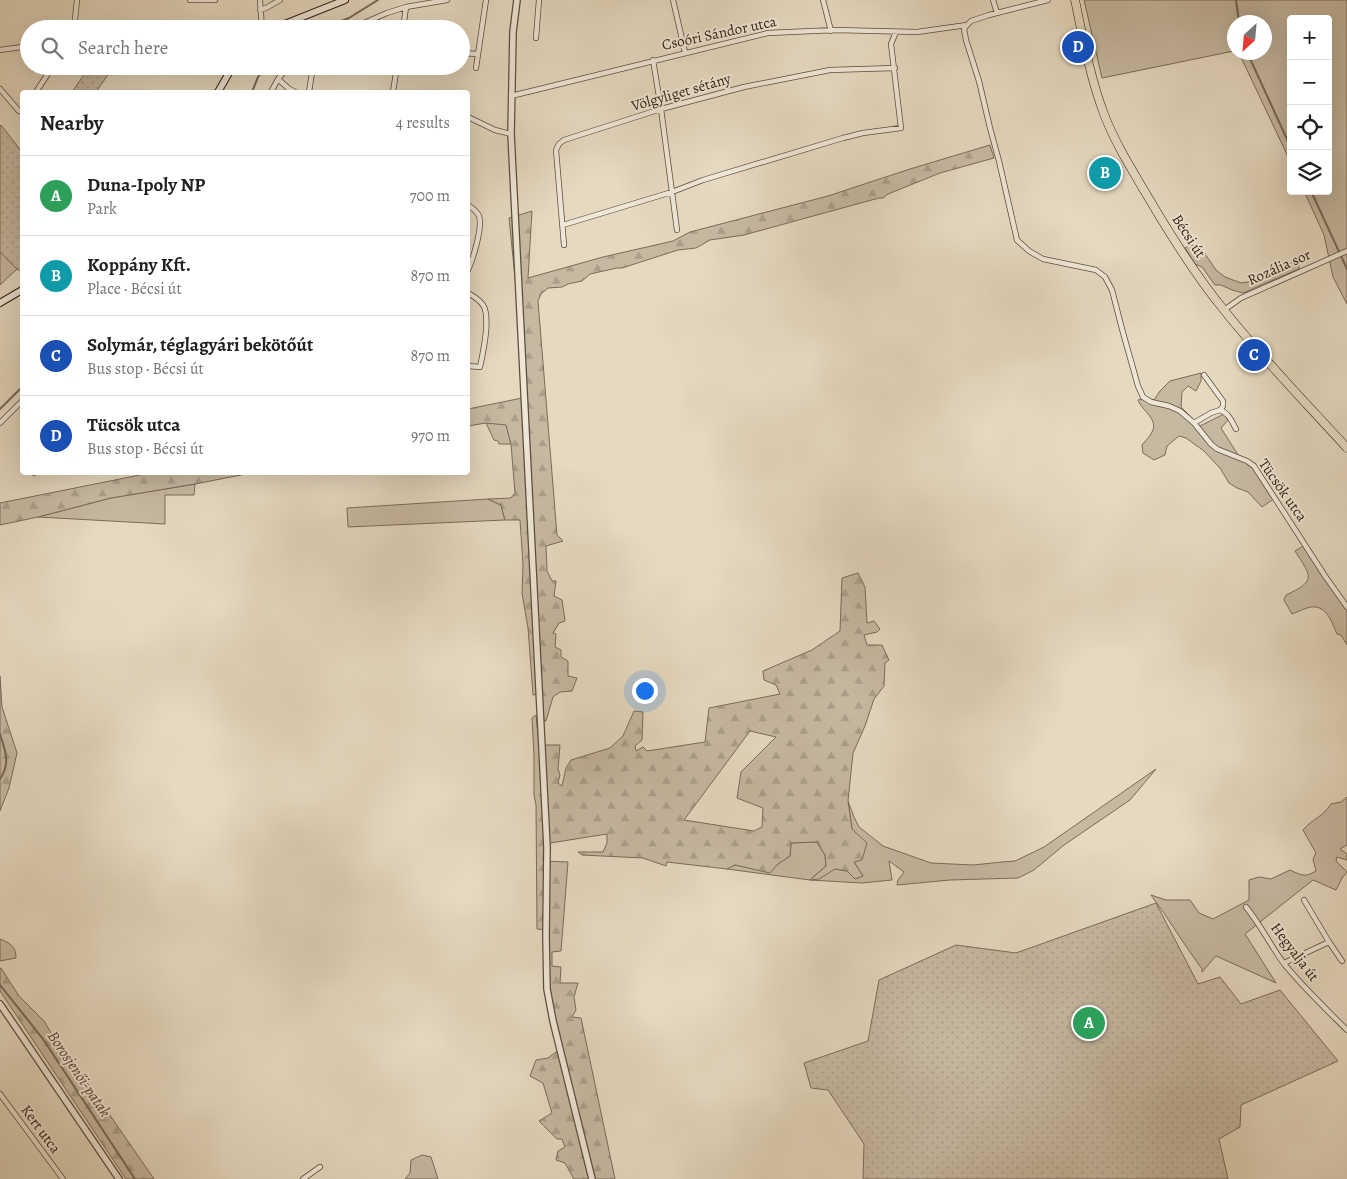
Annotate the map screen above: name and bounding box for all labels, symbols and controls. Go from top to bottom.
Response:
street label: Csoóri Sándor utca [660,11,778,55]
north arrow [1227,15,1272,60]
map controls [1287,15,1332,195]
button: + [1287,15,1332,60]
search box [20,20,470,75]
pin: D [1062,28,1094,66]
icon: search [38,34,66,62]
text: Search here [78,35,168,61]
button: − [1287,60,1332,105]
street label: Völgyliget sétány [628,68,733,116]
button: locate [1287,105,1332,150]
text: Nearby [40,109,103,137]
text: 4 results [396,112,450,134]
button: layers [1287,150,1332,195]
pin: B [1089,154,1121,192]
text: Duna-Ipoly NP [87,172,205,198]
text: A [51,185,61,207]
text: 700 m [410,185,450,207]
text: Park [87,198,117,220]
street label: Bécsi út [1167,210,1211,262]
street label: Rozália sor [1244,244,1314,290]
text: Koppány Kft. [87,252,191,278]
text: B [51,265,61,287]
text: 870 m [411,265,450,287]
text: Place · Bécsi út [87,278,182,300]
text: Solymár, téglagyári bekötőút [87,332,313,358]
pin: C [1238,336,1270,374]
text: C [51,345,61,367]
text: 870 m [411,345,450,367]
text: Bus stop · Bécsi út [87,358,204,380]
text: Tücsök utca [87,412,181,438]
text: D [50,425,62,447]
text: 970 m [411,425,450,447]
text: Bus stop · Bécsi út [87,438,204,460]
street label: Tücsök utca [1254,455,1312,525]
your location [632,678,658,704]
street label: Hegyalja út [1266,918,1324,986]
pin: A [1073,1004,1105,1042]
water label: Borosjenői-patak [42,1026,116,1122]
street label: Kert utca [17,1101,65,1157]

